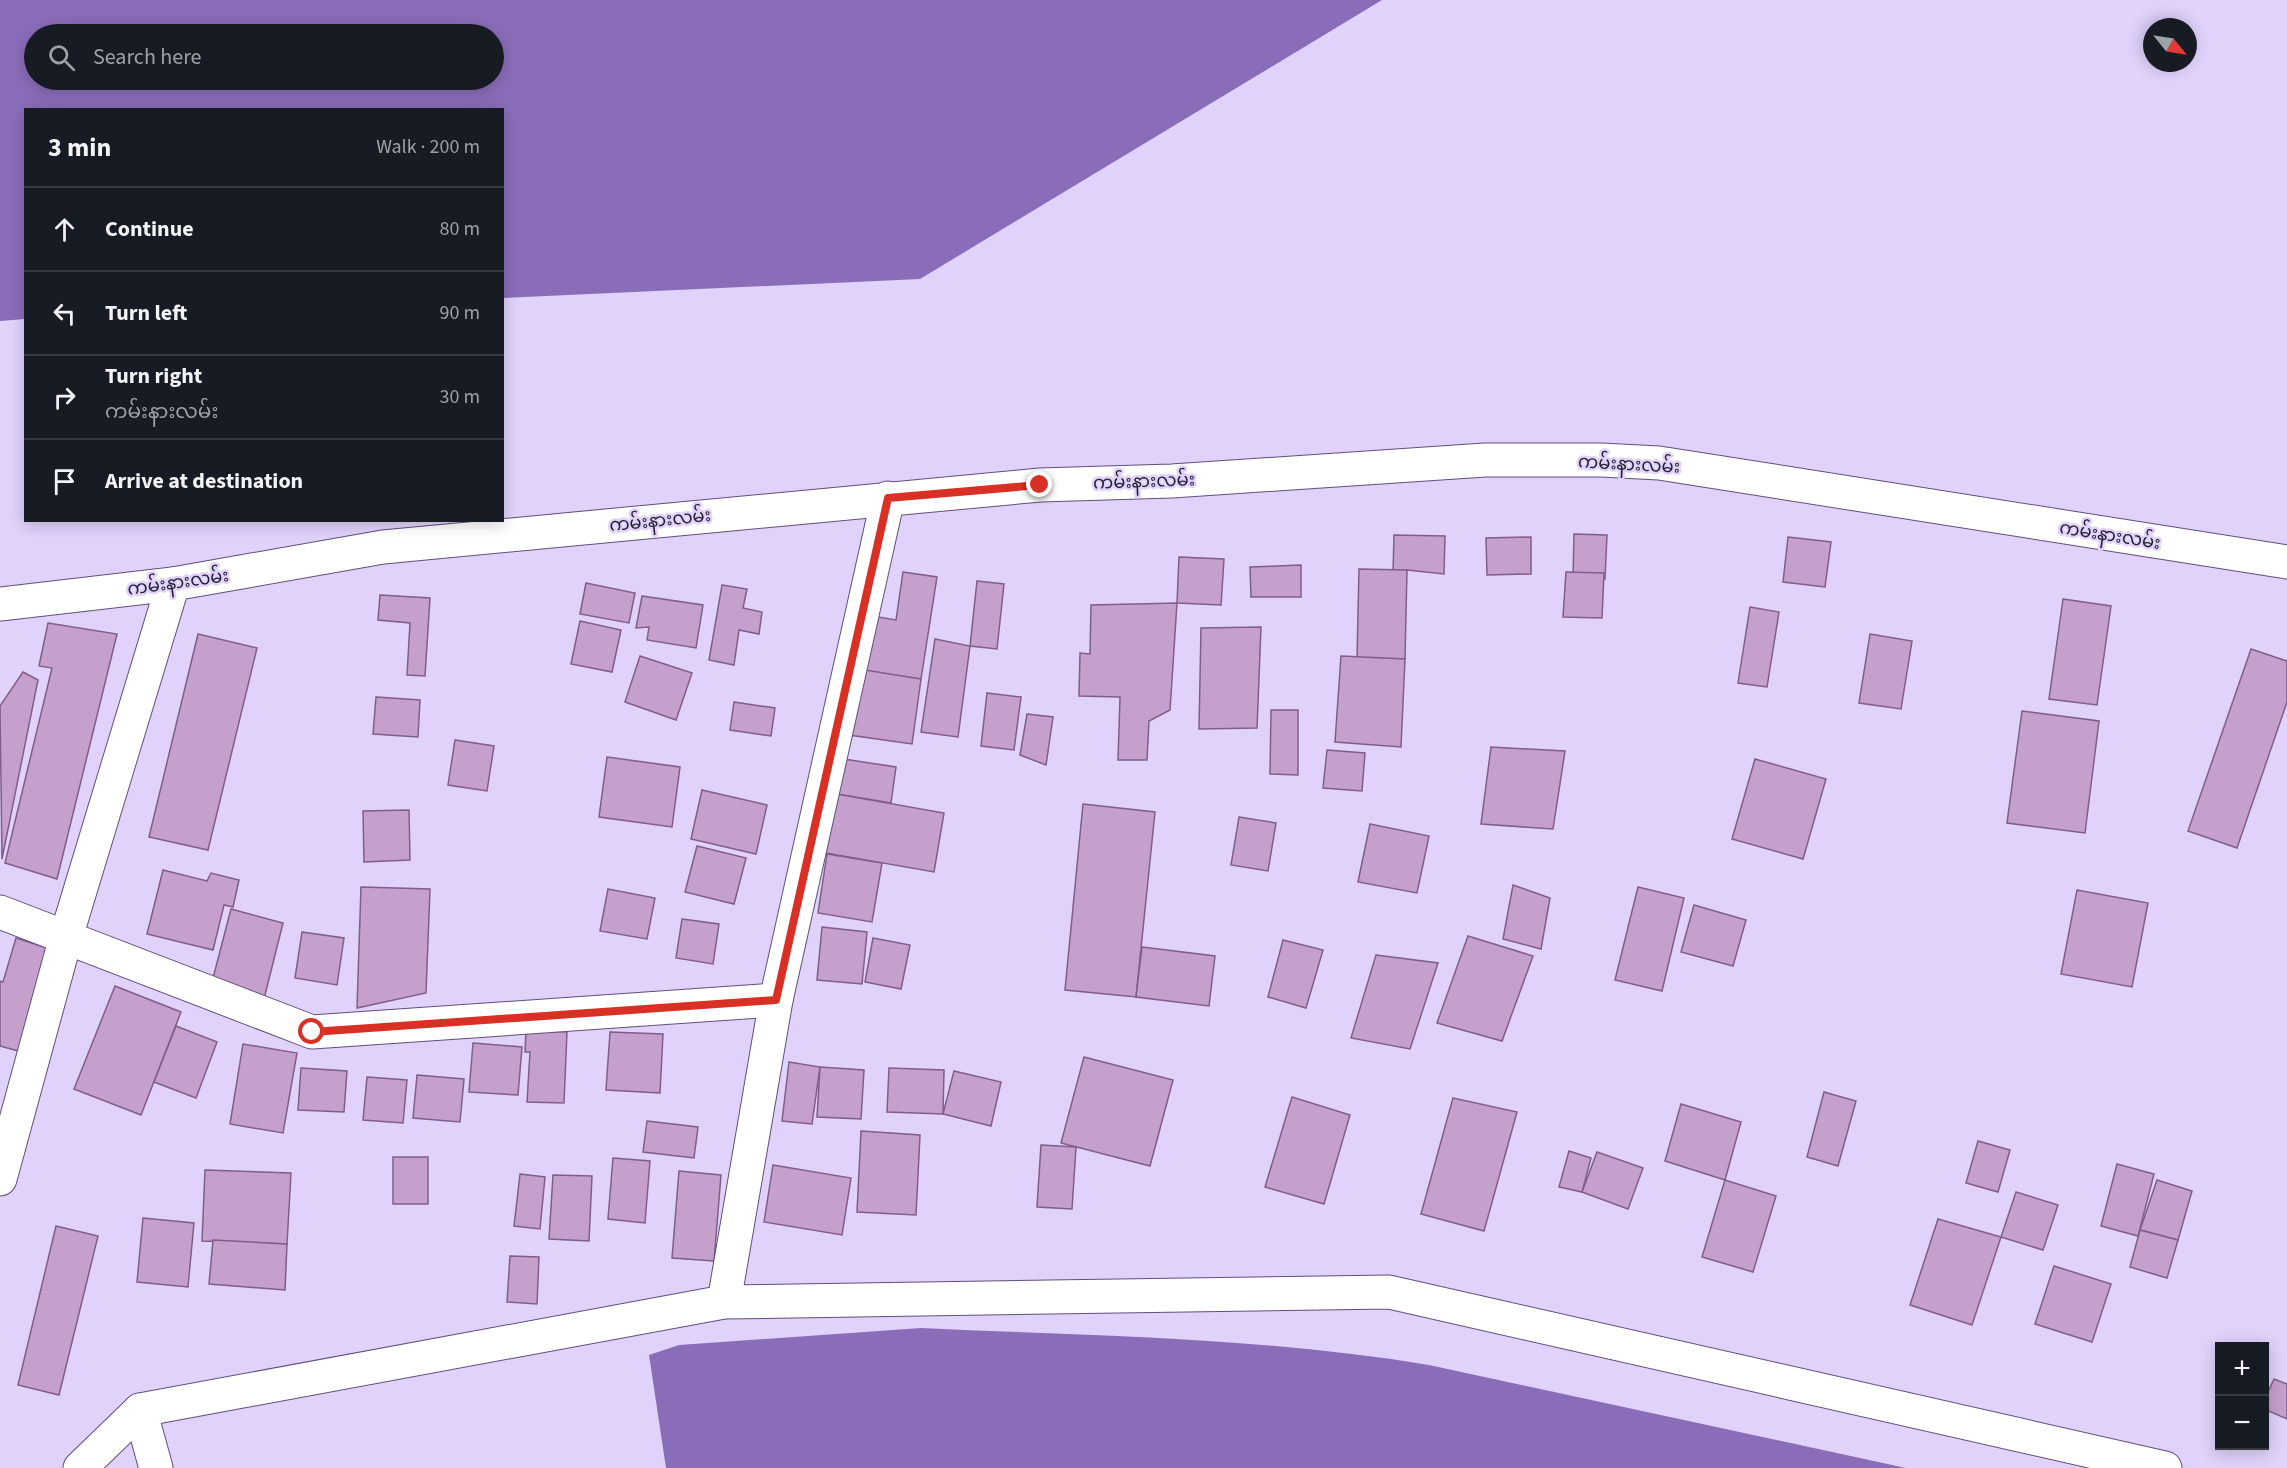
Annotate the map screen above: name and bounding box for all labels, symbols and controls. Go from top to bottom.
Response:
north arrow [2143,18,2197,72]
search box [24,24,504,90]
icon: search [45,41,78,74]
text: Search here [93,41,201,73]
text: 3 min [48,129,111,166]
text: Walk · 200 m [376,133,480,161]
icon: ahead [48,213,81,246]
text: Continue [105,213,194,245]
text: 80 m [440,215,480,243]
icon: left [48,297,81,330]
text: Turn left [105,297,187,329]
text: 90 m [440,299,480,327]
text: Turn right [105,360,202,392]
icon: right [48,381,81,414]
text: 30 m [440,383,480,411]
text: ကမ်းနားလမ်း [105,398,218,426]
street label: ကမ်းနားလမ်း [1577,448,1681,482]
icon: arrive [48,465,81,498]
text: Arrive at destination [105,465,303,497]
street label: ကမ်းနားလမ်း [1093,466,1195,498]
route end [1026,471,1052,497]
street label: ကမ်းနားလမ်း [608,502,712,540]
street label: ကမ်းနားလမ်း [2057,514,2162,558]
street label: ကမ်းနားလမ်း [126,562,231,604]
route start [298,1018,324,1044]
map controls [2215,1342,2269,1450]
button: + [2215,1342,2269,1396]
button: − [2215,1396,2269,1450]

